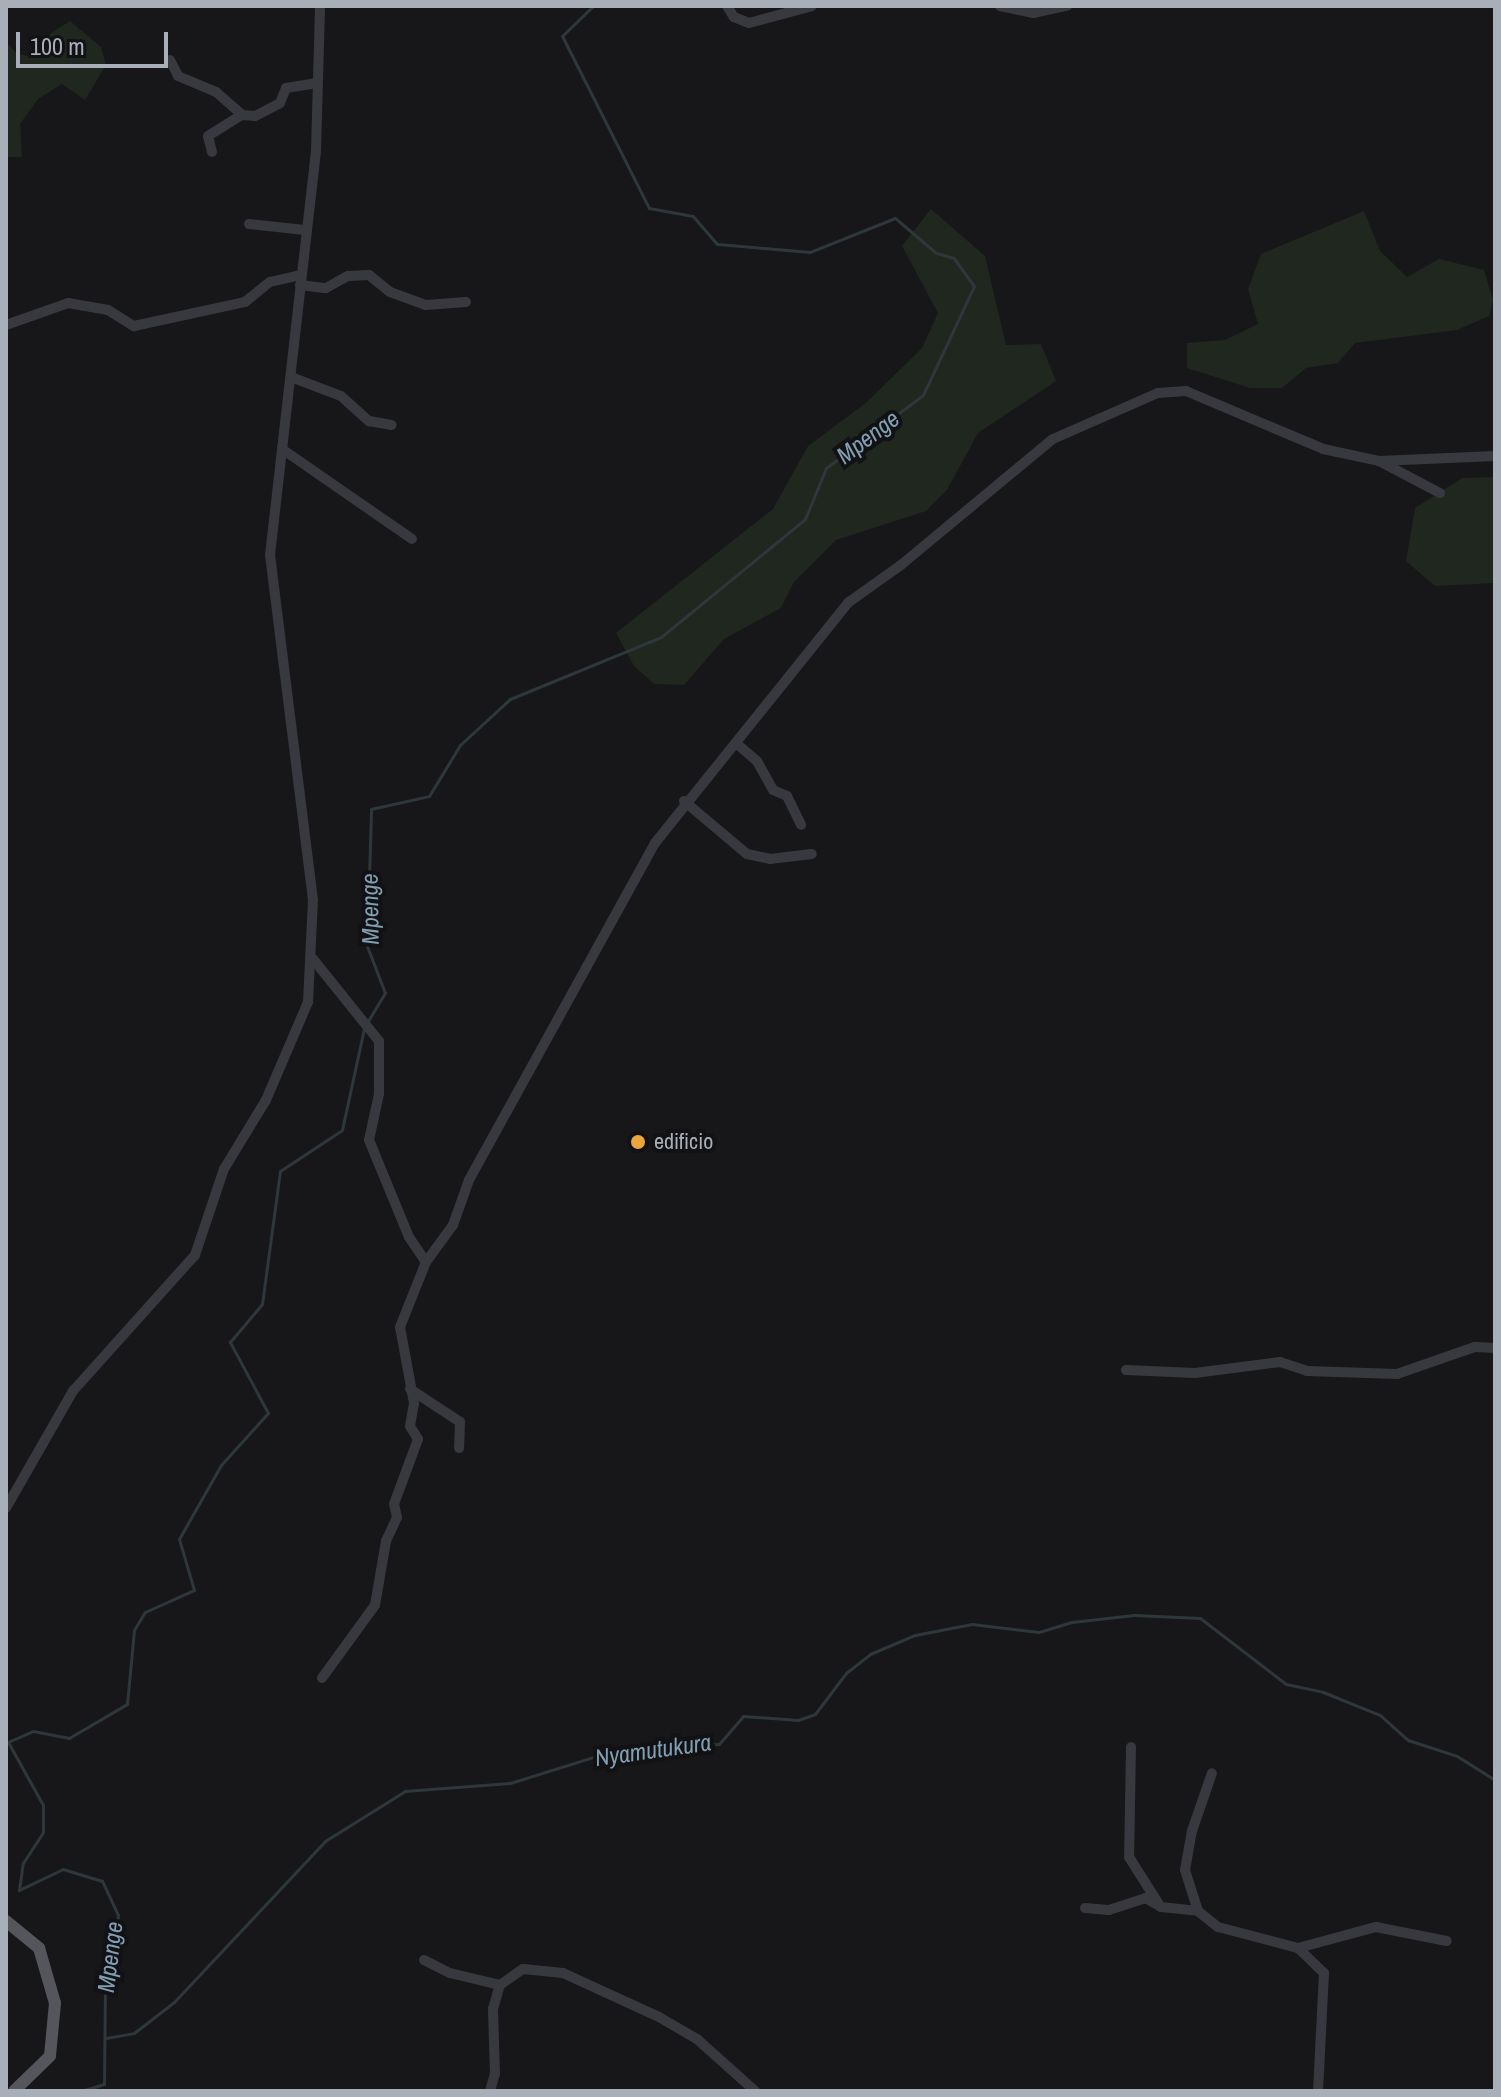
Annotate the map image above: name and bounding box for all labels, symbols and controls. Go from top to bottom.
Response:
scale bar [20,16,172,66]
text: 100 m [30,30,85,62]
water label: Mpenge [831,404,905,470]
water label: Mpenge [355,873,385,945]
place label: edificio [654,1129,713,1155]
marker: edificio [629,1133,647,1151]
water label: Nyamutukura [593,1728,713,1772]
water label: Mpenge [91,1920,129,1994]

